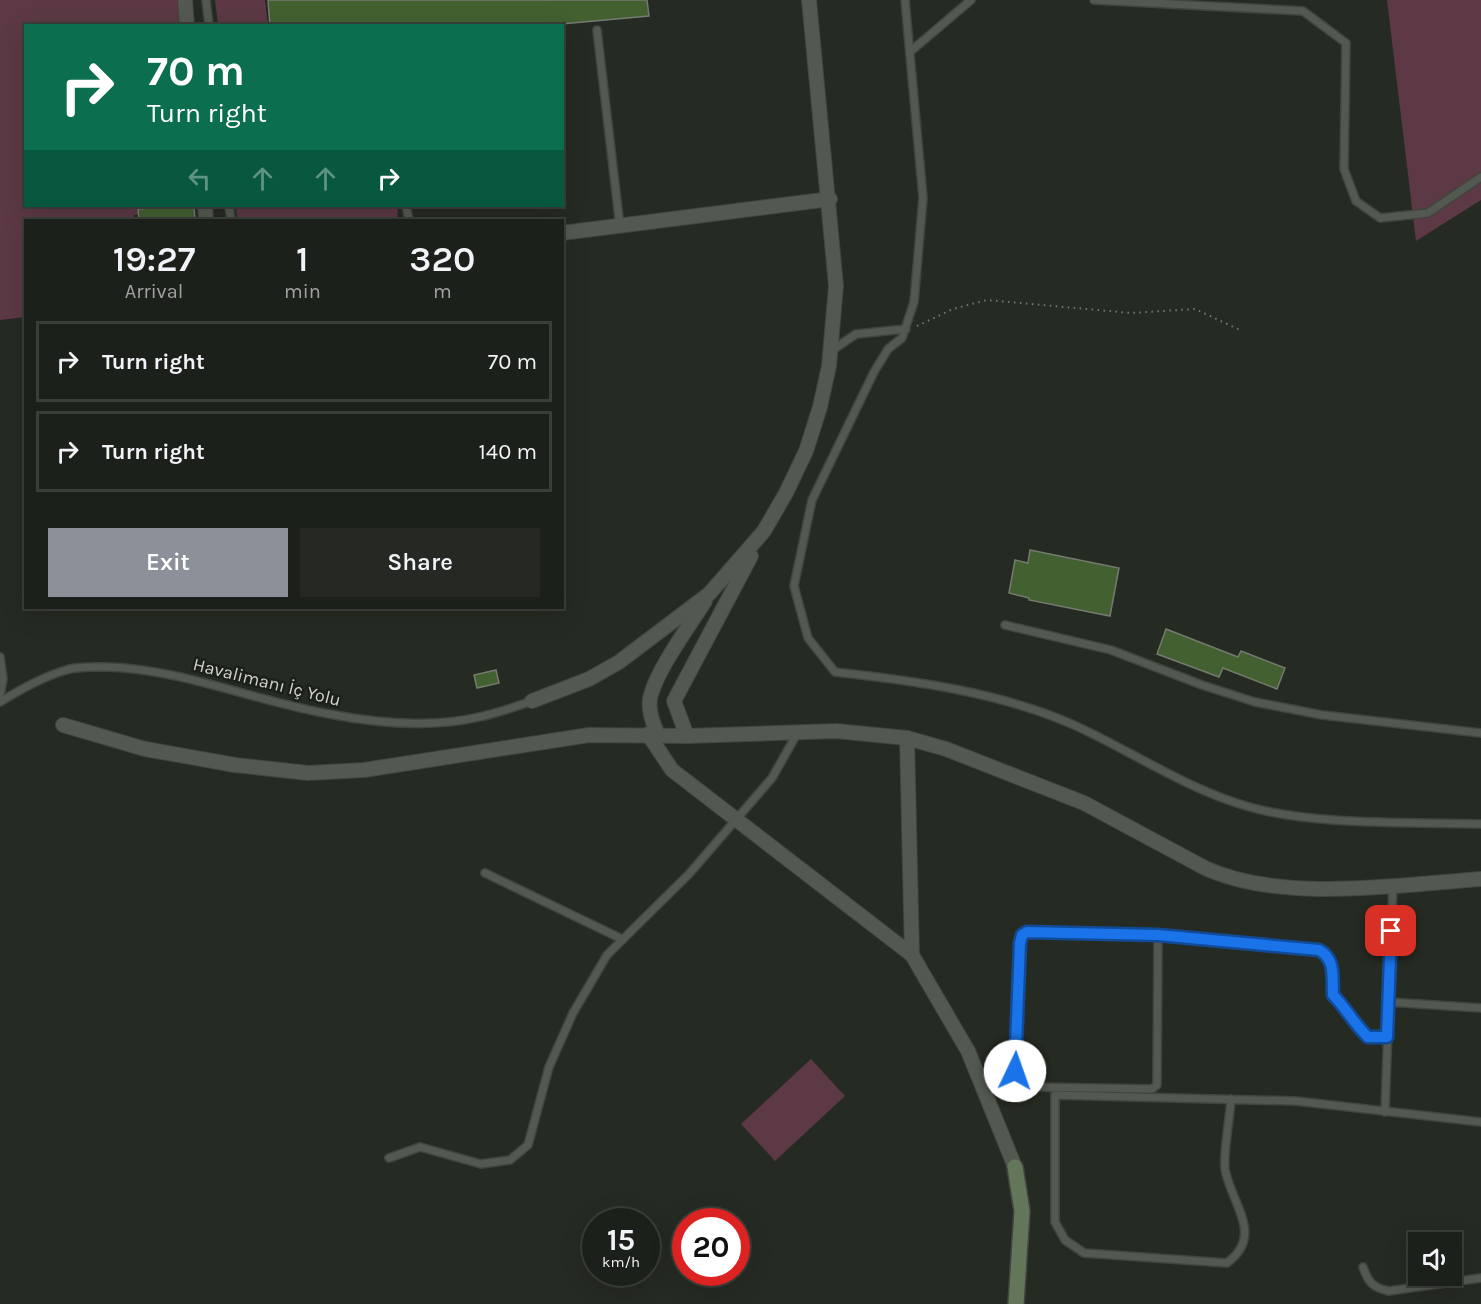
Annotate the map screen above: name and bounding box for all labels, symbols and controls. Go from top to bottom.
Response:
text: 70 m [147,46,245,96]
icon: right [48,48,126,126]
text: Turn right [147,97,267,129]
icon: left [183,162,216,195]
icon: ahead [246,162,279,195]
icon: ahead [309,162,342,195]
icon: right [372,162,405,195]
text: 19:27 [113,238,195,280]
text: 1 [296,238,309,280]
text: 320 [409,238,475,280]
text: Arrival [125,280,183,303]
text: min [284,280,321,303]
text: m [433,280,452,303]
icon: right [51,345,84,378]
text: Turn right [102,349,205,375]
text: 70 m [488,349,537,375]
icon: right [51,435,84,468]
text: Turn right [102,439,205,465]
text: 140 m [479,439,537,465]
button: Exit [48,528,288,597]
button: Share [300,528,540,597]
street label: Havalimanı İç Yolu [191,653,343,711]
pin [1365,905,1416,956]
icon: arrive [1374,914,1407,947]
position arrow [983,1039,1047,1103]
speed limit sign: 20 [672,1208,750,1286]
text: 15 [607,1222,635,1258]
map controls [1408,1232,1462,1286]
button: sound [1408,1232,1462,1286]
text: km/h [602,1253,640,1271]

